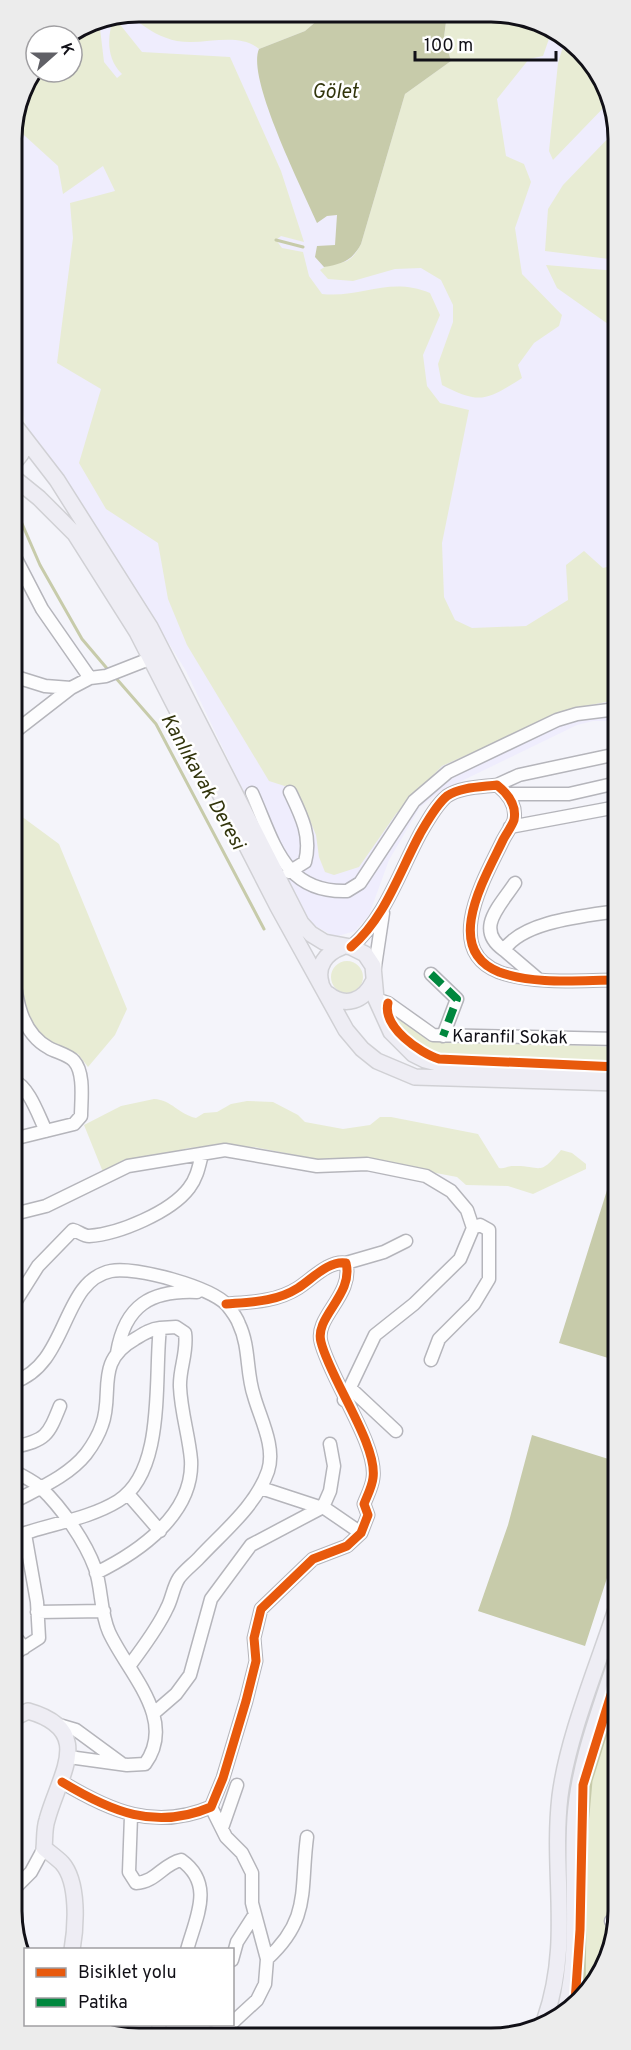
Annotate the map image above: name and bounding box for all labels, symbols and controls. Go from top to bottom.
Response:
north arrow [24,24,84,84]
scale bar [415,24,556,62]
text: 100 m [424,35,473,58]
text: K [55,40,78,58]
water label: Gölet [312,80,359,106]
water label: Kanlıkavak Deresi [154,709,251,856]
street label: Karanfil Sokak [452,1025,568,1051]
legend [24,1948,234,2026]
text: Bisiklet yolu [78,1962,177,1985]
text: Patika [78,1992,128,2015]

